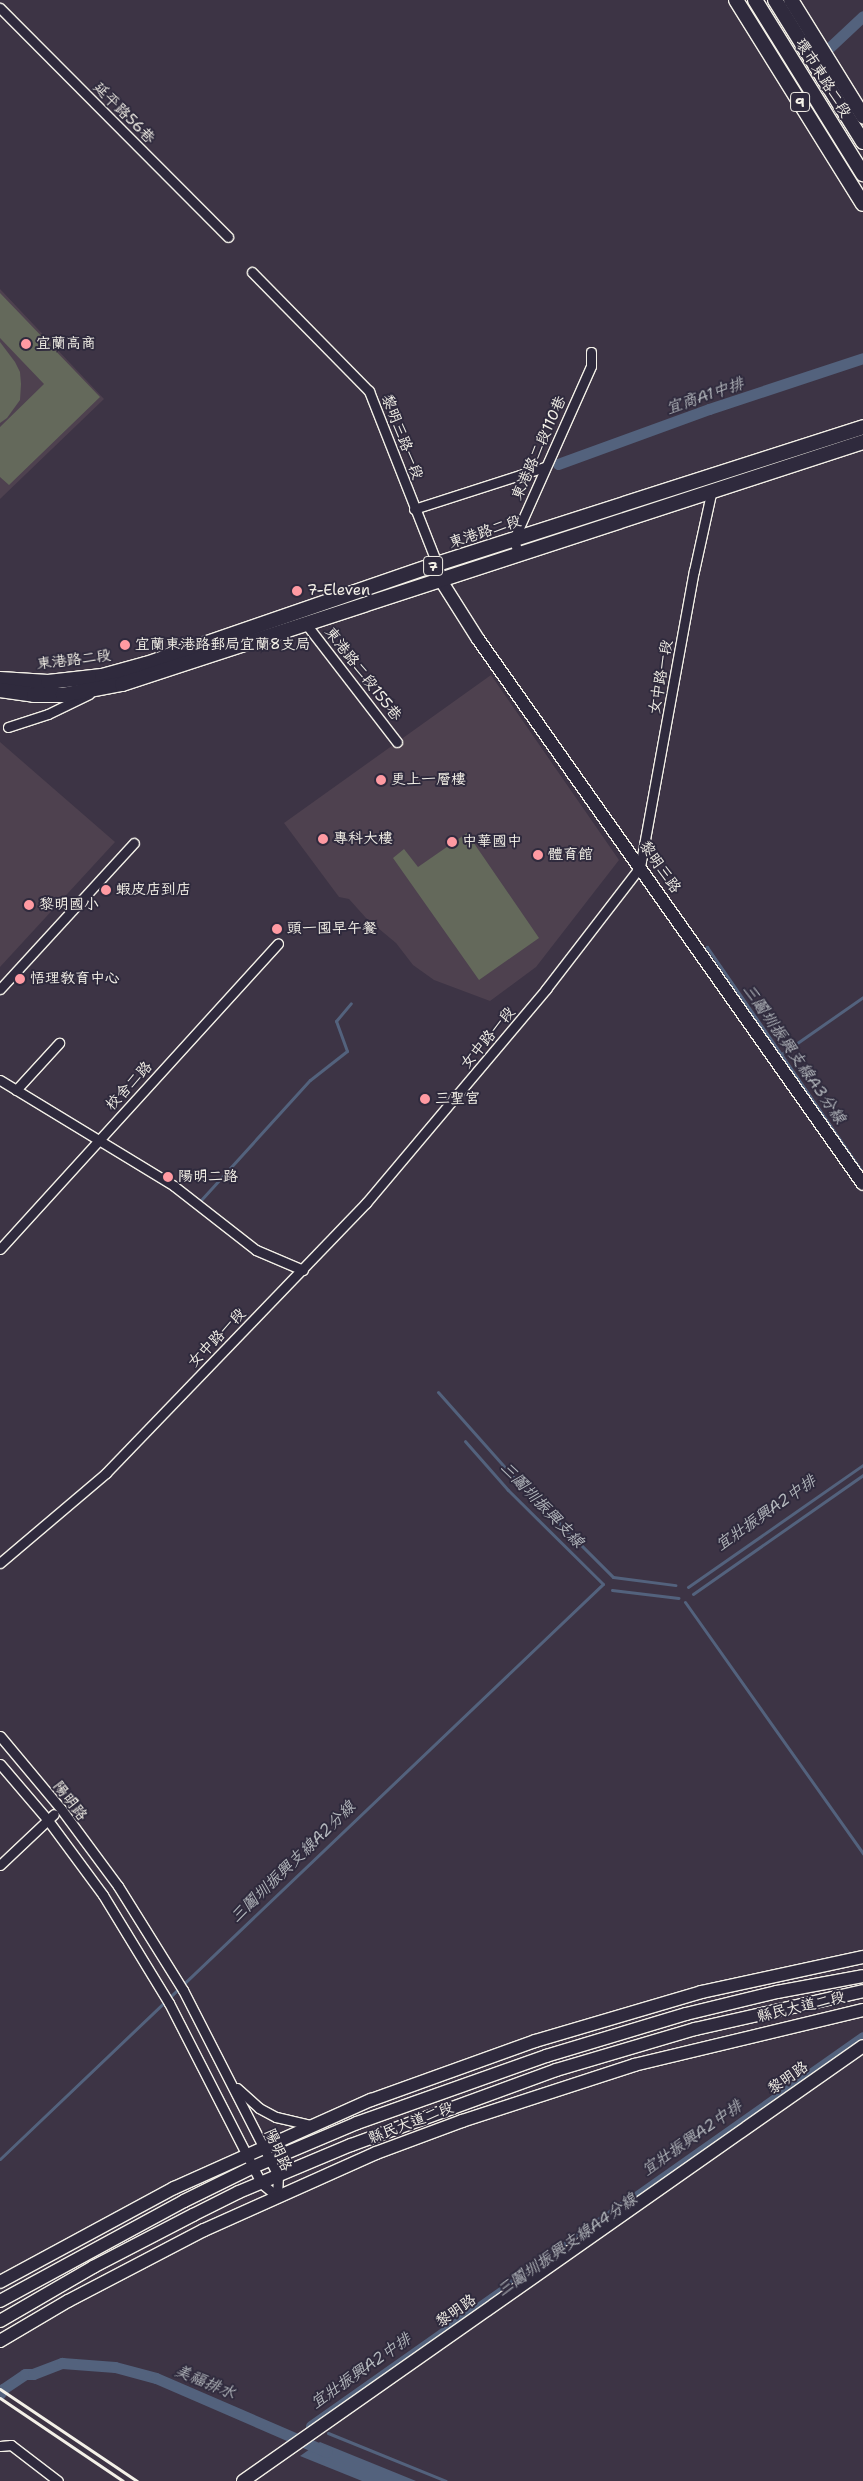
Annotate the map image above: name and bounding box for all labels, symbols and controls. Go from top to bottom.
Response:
street label: 環市東路二段 [792,35,854,121]
street label: 延平路56巷 [90,79,158,147]
road number: 9 [790,90,810,114]
place label: 宜蘭高商 [36,335,96,353]
marker: 宜蘭高商 [20,338,32,350]
water label: 宜商A1中排 [664,374,746,418]
street label: 黎明三路一段 [377,392,427,482]
street label: 東港路二段110巷 [508,393,570,503]
street label: 東港路二段 [447,512,523,552]
road number: 7 [423,554,443,578]
place label: 7-Eleven [307,582,370,600]
marker: 7-Eleven [291,585,303,597]
street label: 東港路二段155巷 [321,624,405,724]
place label: 宜蘭東港路郵局宜蘭8支局 [135,636,310,654]
marker: 宜蘭東港路郵局宜蘭8支局 [119,639,131,651]
street label: 女中路一段 [646,639,676,715]
street label: 東港路二段 [36,646,112,674]
place label: 更上一層樓 [391,771,466,789]
marker: 更上一層樓 [375,774,387,786]
place label: 專科大樓 [333,830,393,848]
marker: 專科大樓 [317,833,329,845]
place label: 中華國中 [462,833,522,851]
marker: 中華國中 [446,836,458,848]
street label: 黎明三路 [635,837,685,897]
place label: 體育館 [548,846,593,864]
marker: 體育館 [532,849,544,861]
place label: 蝦皮店到店 [116,881,191,899]
marker: 蝦皮店到店 [100,884,112,896]
place label: 黎明國小 [39,896,99,914]
marker: 黎明國小 [23,899,35,911]
place label: 頭一囤早午餐 [287,920,377,938]
marker: 頭一囤早午餐 [271,923,283,935]
place label: 悟理教育中心 [30,970,120,988]
marker: 悟理教育中心 [14,973,26,985]
water label: 三鬮圳振興支線A3分線 [738,980,850,1128]
street label: 女中路一段 [457,1003,519,1073]
street label: 校舍二路 [102,1058,156,1114]
place label: 三聖宮 [435,1090,480,1108]
marker: 三聖宮 [419,1093,431,1105]
place label: 陽明二路 [178,1168,238,1186]
marker: 陽明二路 [162,1171,174,1183]
street label: 女中路一段 [184,1305,250,1371]
water label: 三鬮圳振興支線 [496,1458,588,1552]
water label: 宜壯振興A2中排 [712,1471,820,1555]
street label: 陽明路 [49,1778,91,1824]
water label: 三鬮圳振興支線A2分線 [227,1797,359,1927]
street label: 縣民大道二段 [755,1988,847,2026]
street label: 黎明路 [764,2058,812,2098]
water label: 宜壯振興A2中排 [638,2096,746,2180]
street label: 縣民大道二段 [366,2098,456,2148]
street label: 陽明路 [261,2126,295,2174]
water label: 三鬮圳振興支線A4分線 [493,2189,641,2301]
street label: 黎明路 [432,2291,480,2331]
water label: 宜壯振興A2中排 [307,2329,415,2413]
water label: 美福排水 [172,2361,238,2403]

